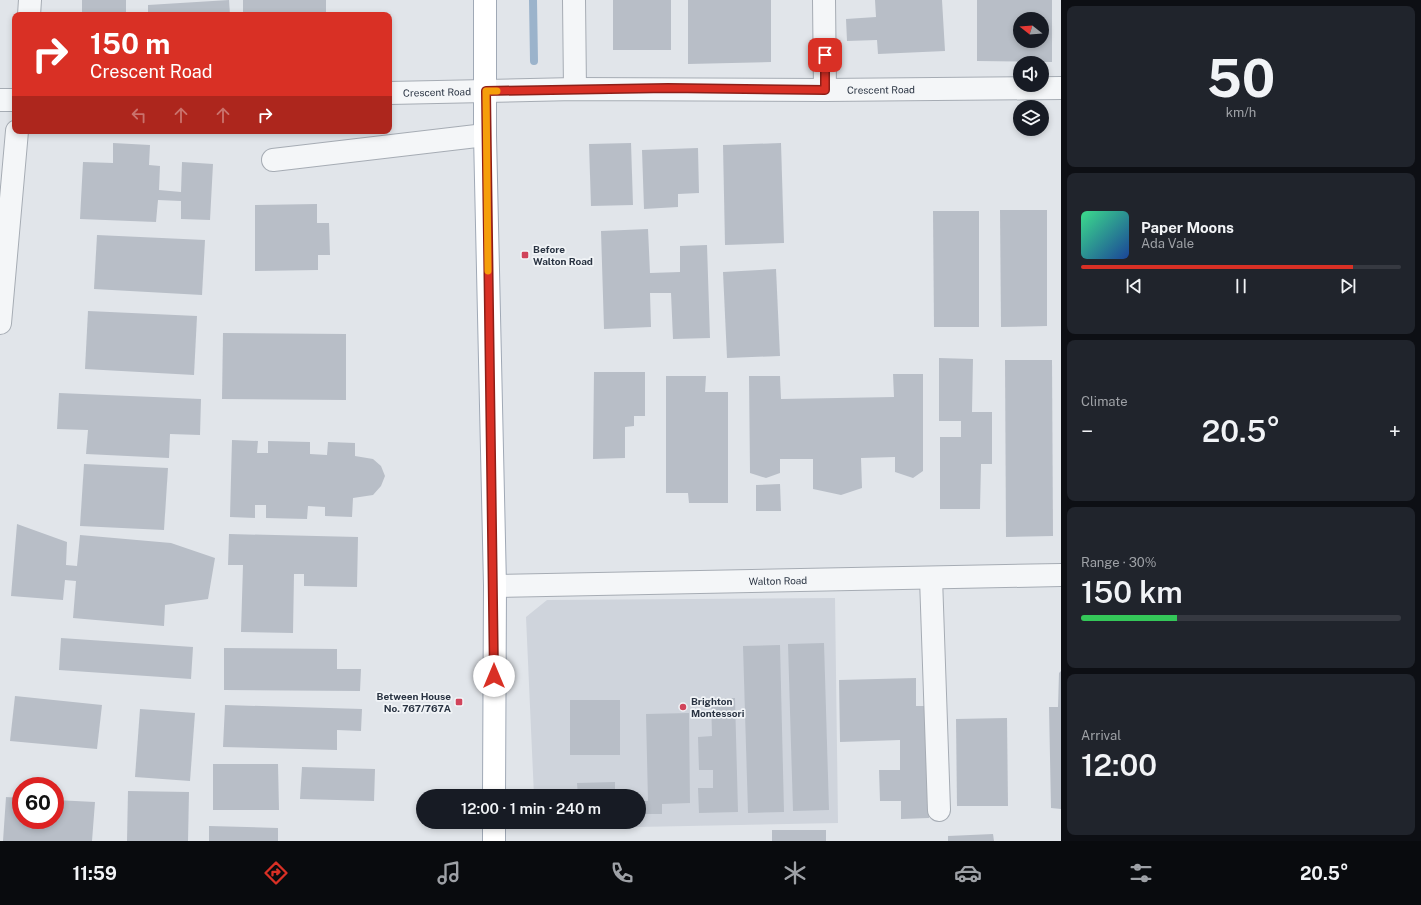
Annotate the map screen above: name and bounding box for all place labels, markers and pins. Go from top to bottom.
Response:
pin [808,38,842,72]
place label: Before Walton Road [533,243,593,267]
marker: Before Walton Road [520,250,530,260]
place label: Between House No. 767/767A [377,690,451,714]
place label: Brighton Montessori [691,695,745,719]
marker: Between House No. 767/767A [454,697,464,707]
marker: Brighton Montessori [678,702,688,712]

